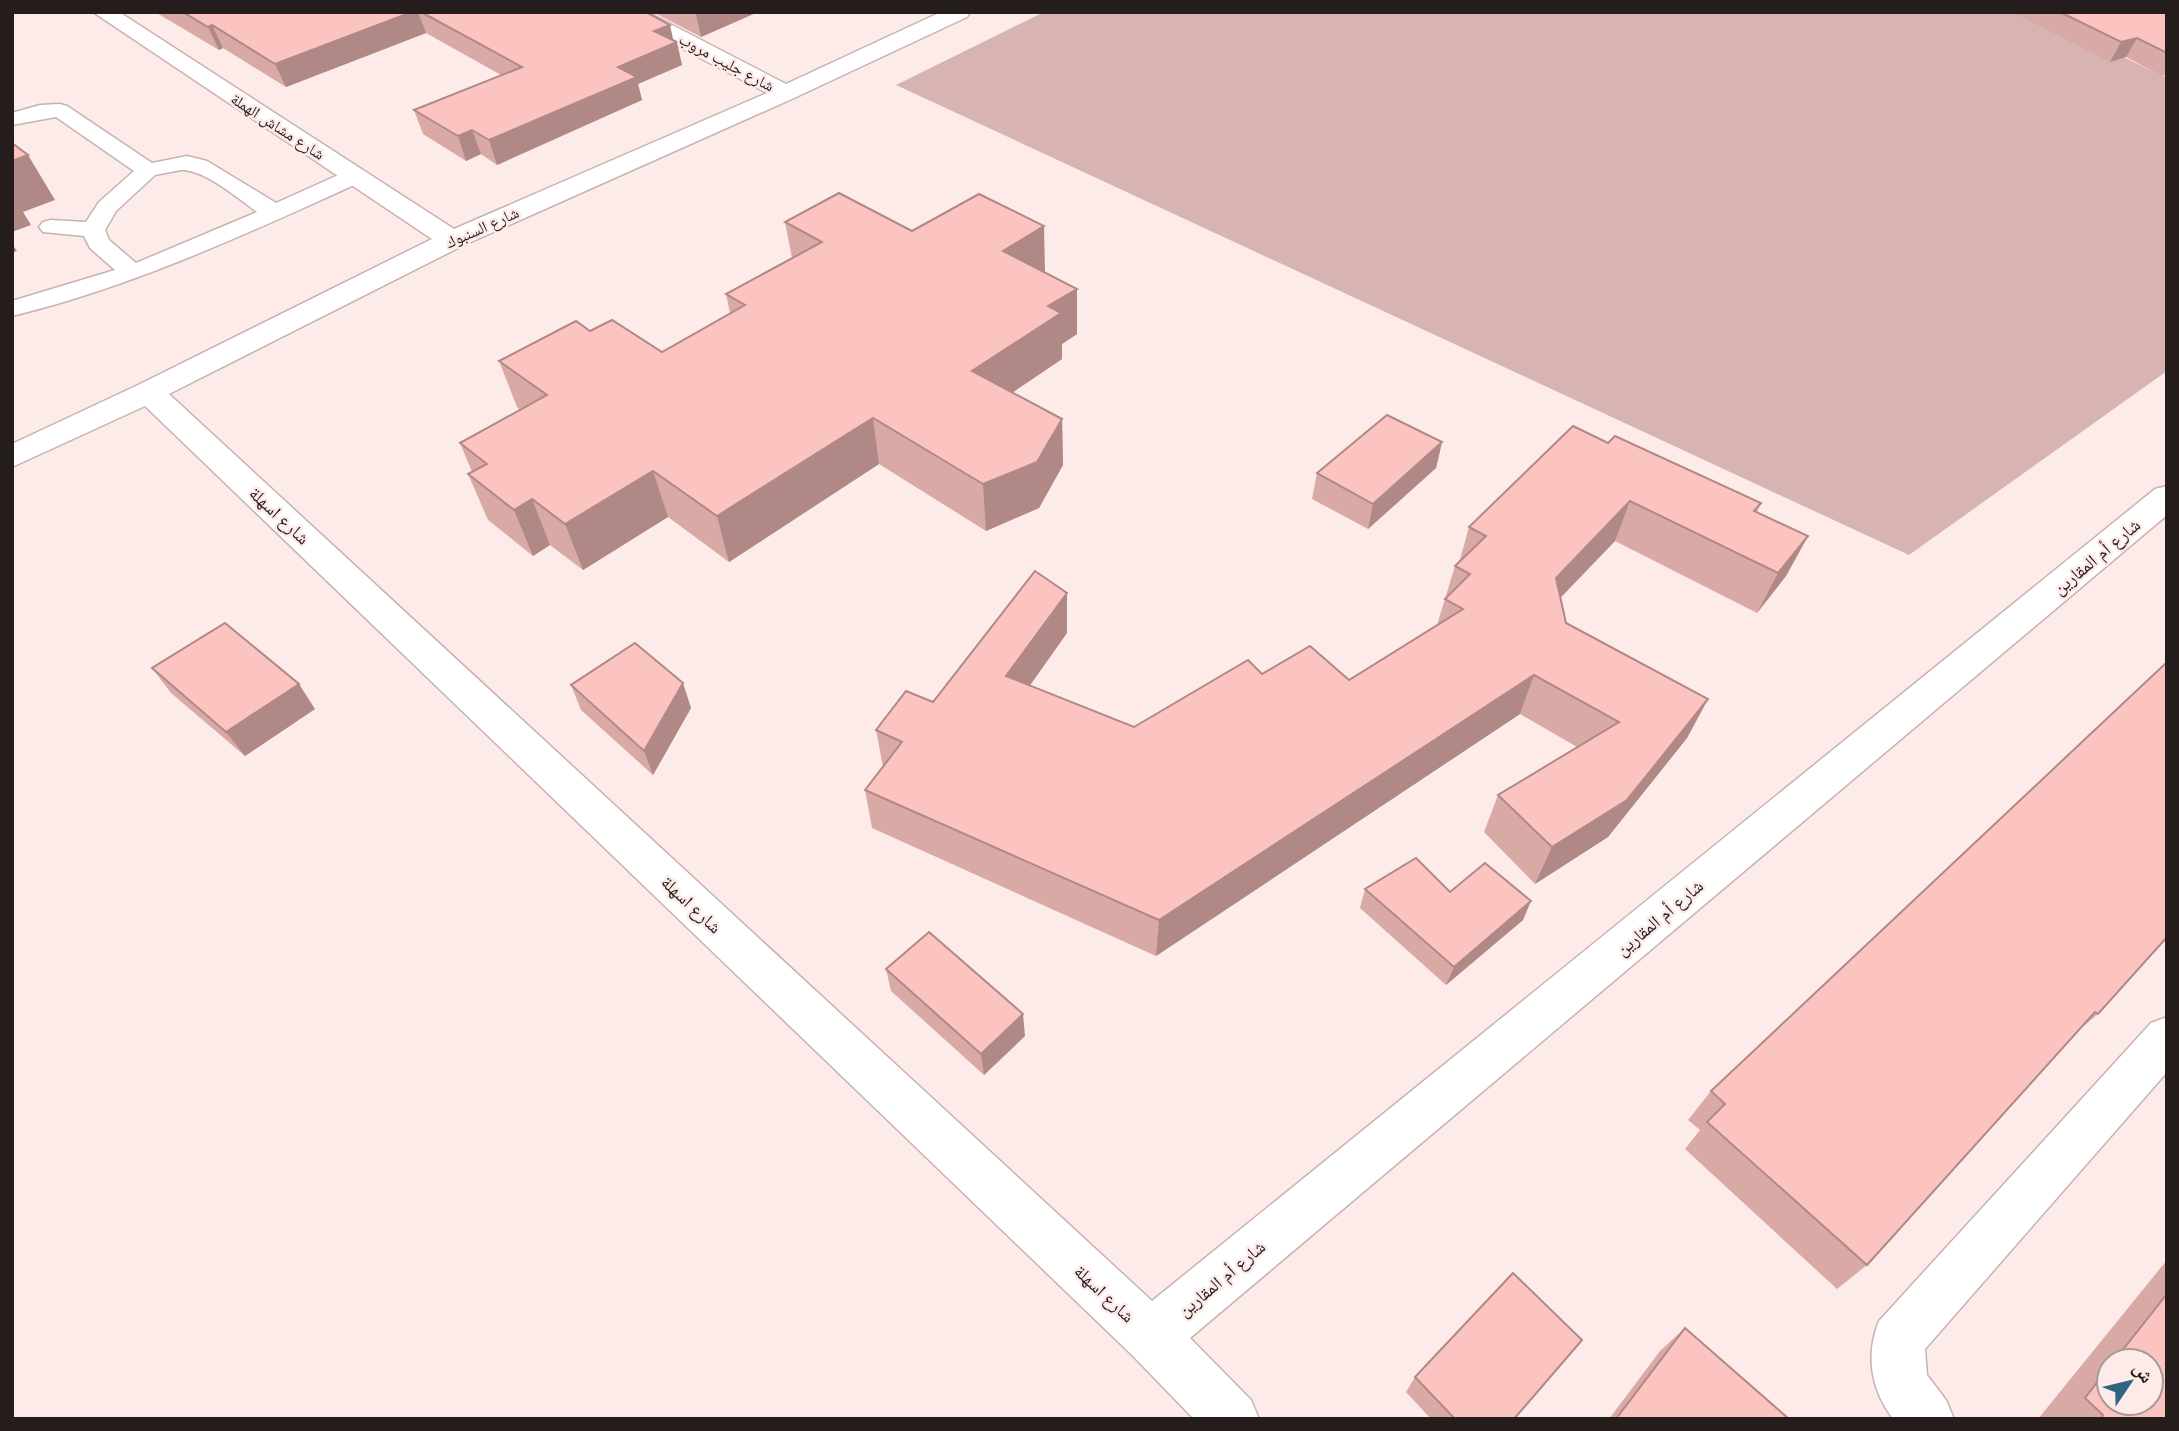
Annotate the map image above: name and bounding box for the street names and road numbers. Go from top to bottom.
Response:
street label: شارع جليب مروب [675,28,779,96]
street label: شارع مشاش الهملة [227,87,329,165]
street label: شارع السنبوك [442,201,522,253]
street label: شارع اسهلة [245,481,315,549]
street label: شارع أم المقارين [2047,512,2145,600]
street label: شارع اسهلة [657,870,727,938]
street label: شارع أم المقارين [1610,873,1708,961]
street label: شارع أم المقارين [1172,1234,1270,1322]
street label: شارع اسهلة [1070,1259,1140,1327]

